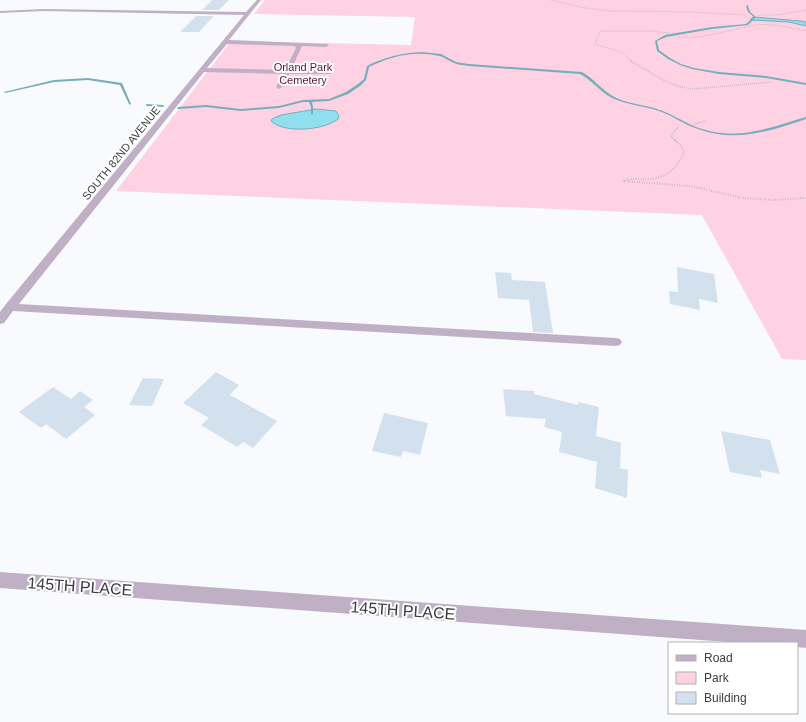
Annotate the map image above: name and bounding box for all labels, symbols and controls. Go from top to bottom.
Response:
park label: Orland Park Cemetery [274,61,333,86]
street label: SOUTH 82ND AVENUE [80,104,162,202]
street label: 145TH PLACE [27,574,133,599]
street label: 145TH PLACE [350,598,456,623]
legend [668,642,798,714]
text: Road [704,651,733,665]
text: Park [704,671,730,685]
text: Building [704,691,747,705]

